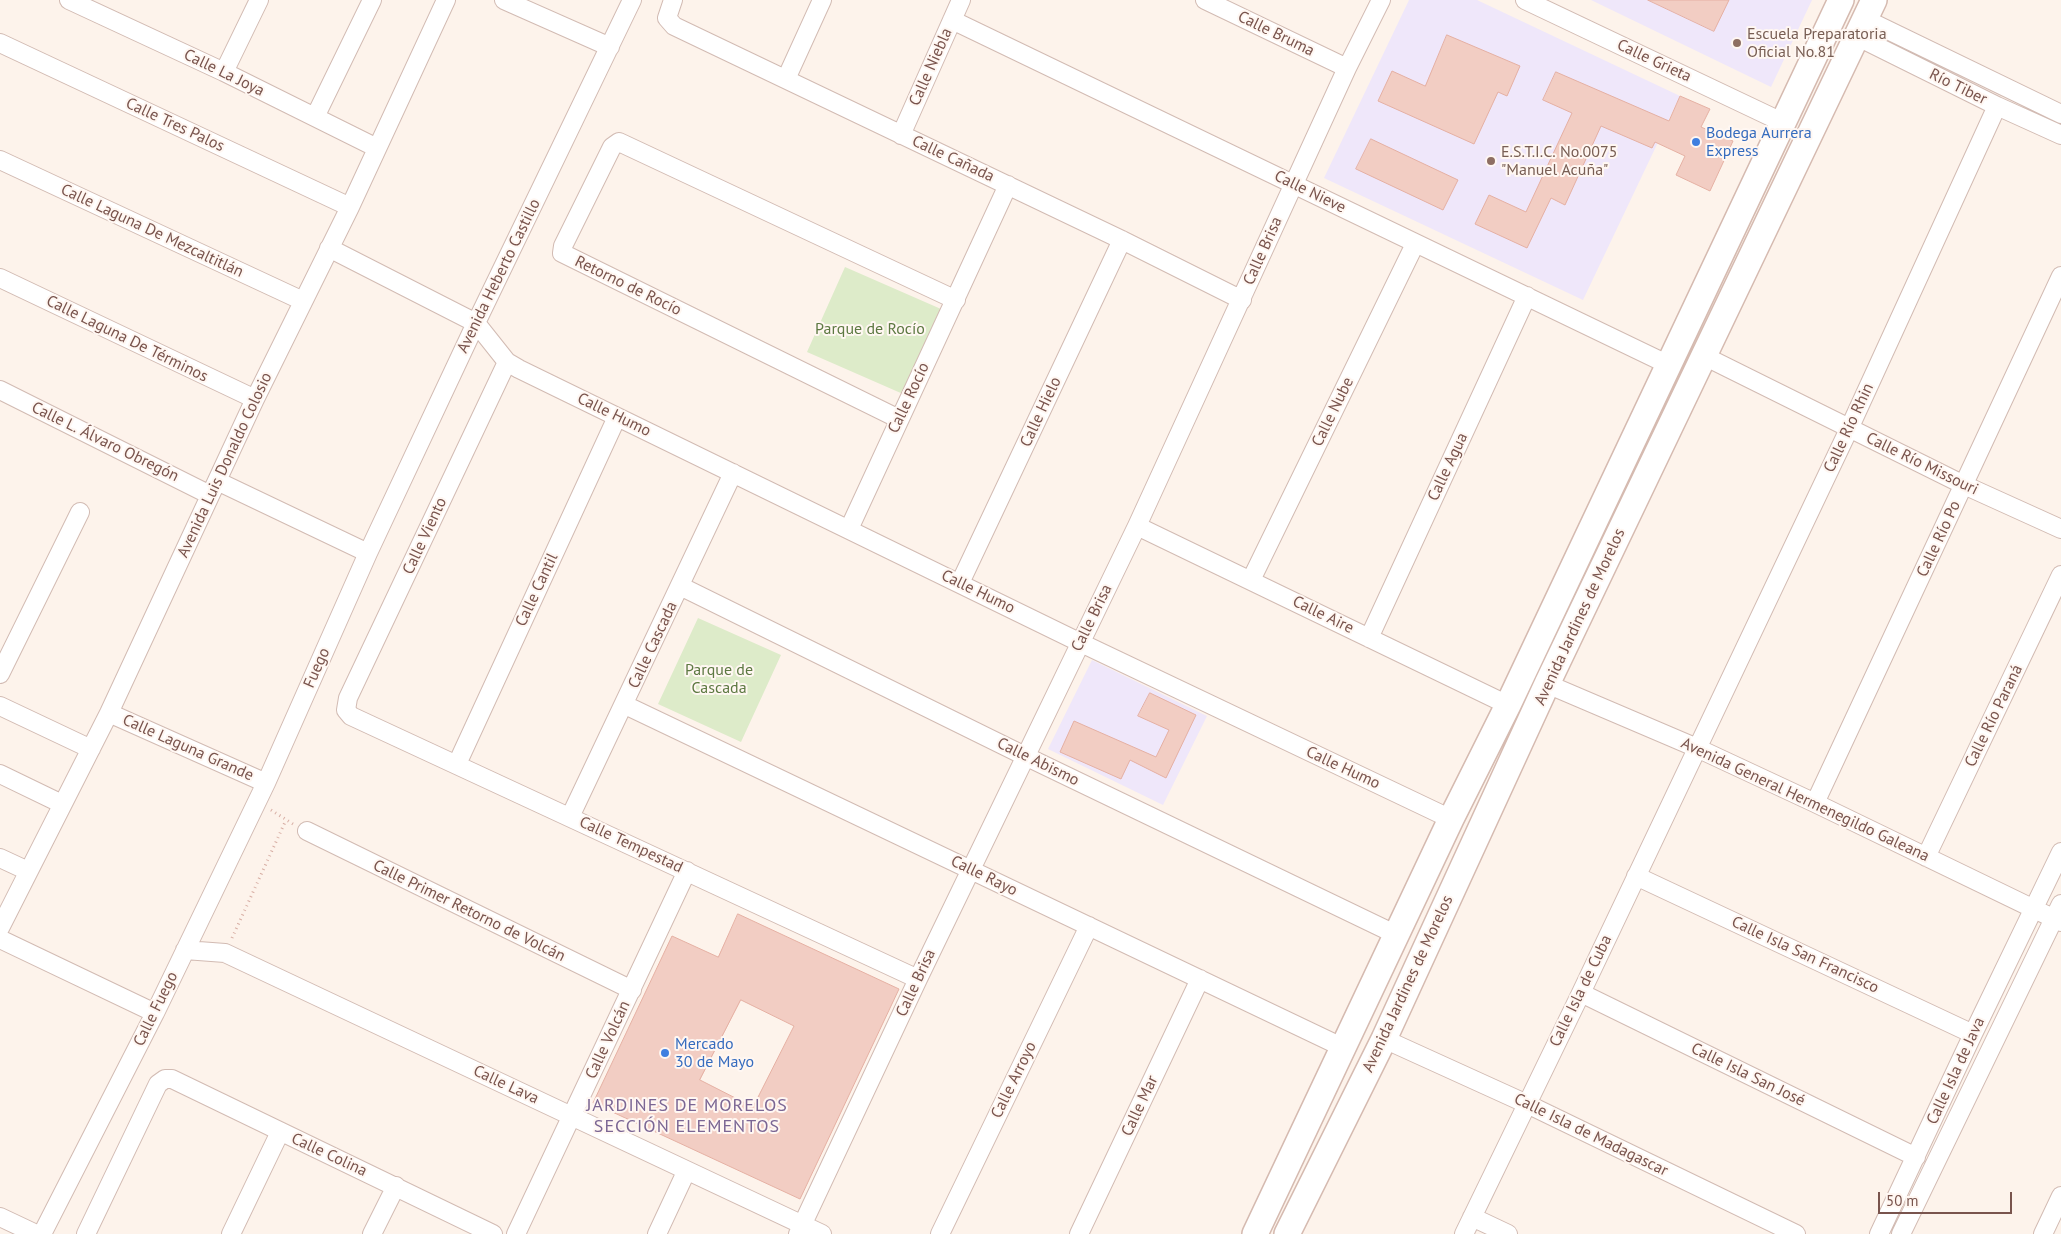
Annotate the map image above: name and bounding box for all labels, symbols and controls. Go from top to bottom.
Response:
street label: Calle Bruma [1235,7,1317,61]
place label: Escuela Preparatoria Oficial No.81 [1747,24,1887,62]
street label: Calle Niebla [905,25,957,109]
street label: Calle Grieta [1614,35,1694,87]
marker: Escuela Preparatoria Oficial No.81 [1731,37,1743,49]
street label: Calle La Joya [181,45,267,101]
street label: Río Tiber [1926,65,1990,109]
street label: Calle Tres Palos [123,94,227,156]
place label: Bodega Aurrera Express [1706,123,1812,161]
street label: Calle Cañada [909,132,997,186]
marker: Bodega Aurrera Express [1690,136,1702,148]
place label: E.S.T.I.C. No.0075 "Manuel Acuña" [1501,142,1617,180]
marker: E.S.T.I.C. No.0075 "Manuel Acuña" [1485,155,1497,167]
street label: Calle Nieve [1271,166,1349,218]
street label: Calle Laguna De Mezcaltitlán [58,180,246,282]
street label: Avenida Heberto Castillo [453,196,545,356]
street label: Calle Brisa [1240,214,1286,288]
street label: Retorno de Rocío [572,252,684,320]
street label: Calle Laguna De Términos [43,291,211,387]
park label: Parque de Rocío [815,319,925,339]
street label: Calle Rocío [884,360,934,436]
street label: Avenida Luis Donaldo Colosio [174,369,276,561]
street label: Calle Hielo [1016,374,1066,450]
street label: Calle Nube [1308,374,1358,450]
street label: Calle Río Rhin [1820,380,1878,476]
street label: Calle Humo [574,389,654,441]
street label: Calle L. Álvaro Obregón [28,398,182,486]
street label: Calle Río Missouri [1863,429,1981,499]
street label: Calle Agua [1424,430,1472,504]
street label: Calle Viento [399,495,451,577]
street label: Calle Río Po [1913,498,1965,580]
street label: Avenida Jardines de Morelos [1531,526,1629,708]
street label: Calle Cantil [512,550,562,630]
street label: Calle Humo [938,566,1018,618]
street label: Calle Brisa [1068,581,1116,655]
street label: Calle Aire [1289,592,1357,638]
street label: Calle Cascada [624,598,682,692]
street label: Fuego [300,645,334,691]
park label: Parque de Cascada [685,660,753,698]
street label: Calle Río Paraná [1961,662,2027,770]
street label: Calle Laguna Grande [120,711,256,785]
street label: Calle Abismo [994,734,1082,790]
street label: Avenida General Hermenegildo Galeana [1678,734,1932,866]
street label: Calle Humo [1303,743,1383,793]
street label: Calle Tempestad [576,813,686,877]
street label: Calle Rayo [948,852,1020,900]
street label: Calle Primer Retorno de Volcán [370,856,568,966]
street label: Avenida Jardines de Morelos [1359,893,1457,1075]
street label: Calle Isla San Francisco [1728,912,1882,998]
street label: Calle Isla de Cuba [1546,932,1616,1050]
street label: Calle Brisa [892,946,940,1020]
street label: Calle Fuego [130,969,182,1049]
street label: Calle Volcán [582,998,634,1082]
street label: Calle Isla de Java [1923,1014,1989,1128]
place label: Mercado 30 de Mayo [675,1034,754,1072]
street label: Calle Arroyo [987,1038,1041,1122]
street label: Calle Isla San José [1688,1039,1808,1111]
marker: Mercado 30 de Mayo [659,1047,671,1059]
street label: Calle Lava [470,1061,542,1109]
street label: Calle Mar [1118,1073,1162,1139]
street label: Calle Isla de Madagascar [1511,1089,1671,1181]
district label: JARDINES DE MORELOS SECCIÓN ELEMENTOS [584,1095,790,1138]
street label: Calle Colina [288,1129,370,1181]
scale bar [1881,1182,2015,1214]
text: 50 m [1886,1191,1919,1210]

